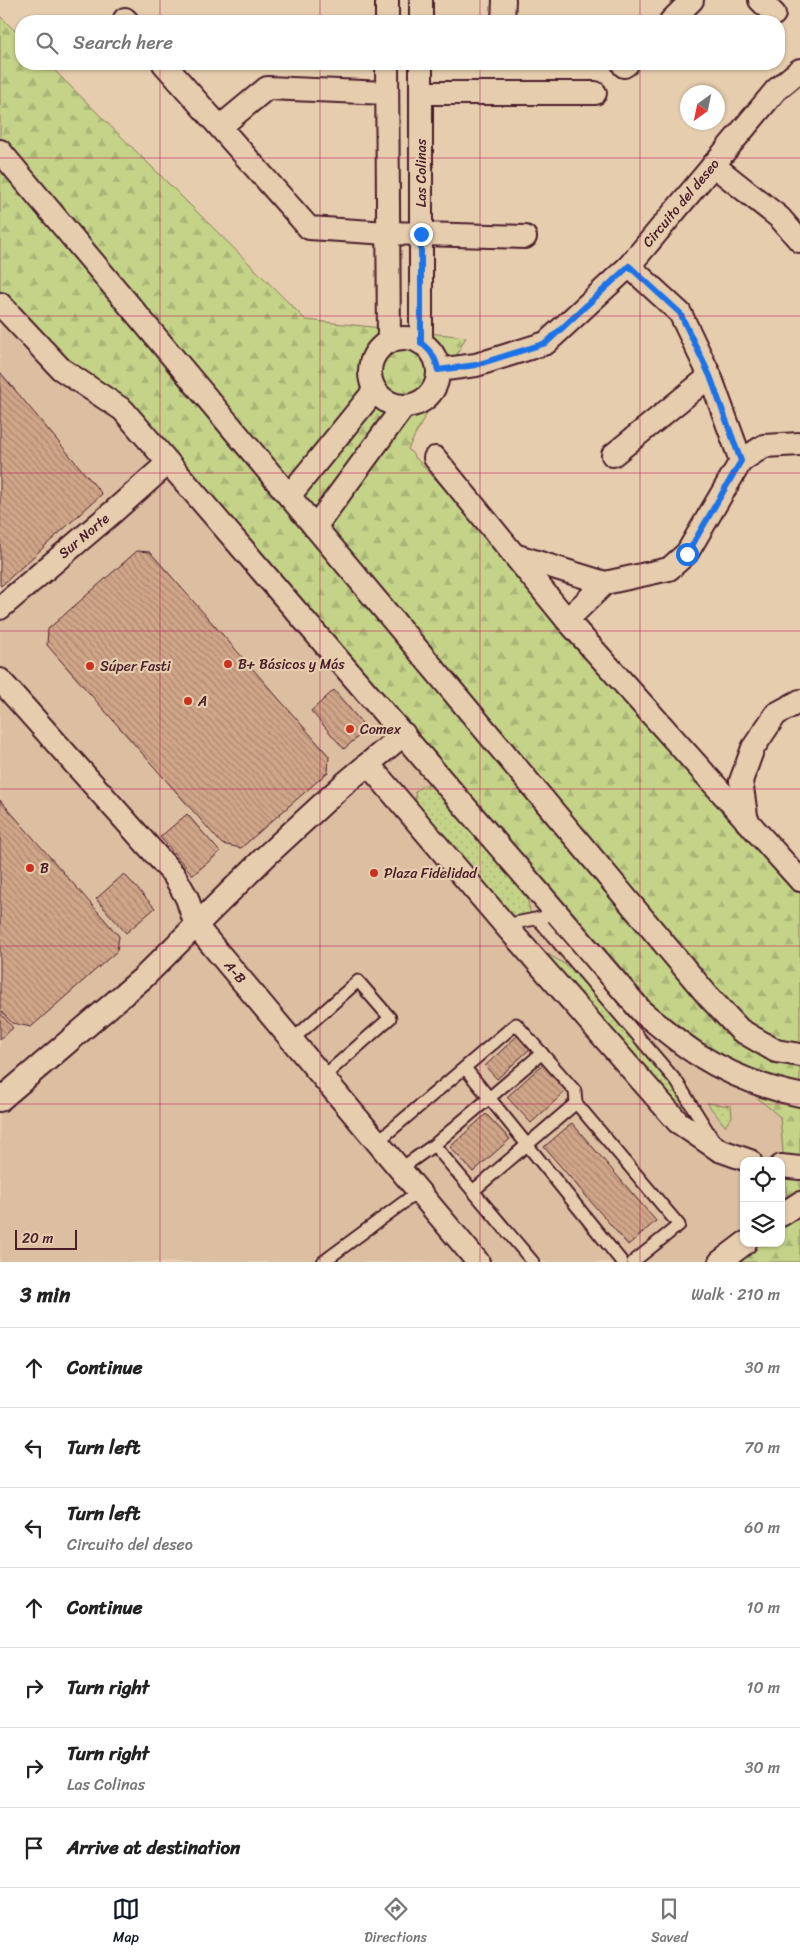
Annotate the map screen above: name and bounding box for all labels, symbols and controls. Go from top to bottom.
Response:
search box [15,15,785,70]
text: Search here [73,26,173,59]
icon: search [33,29,61,57]
north arrow [680,85,725,130]
street label: Las Colinas [409,138,434,207]
street label: Circuito del deseo [636,153,726,253]
route end [410,223,433,246]
street label: Sur Norte [53,507,115,565]
route start [676,543,699,566]
place label: B+ Básicos y Más [238,652,345,677]
place label: Súper Fasti [100,654,172,679]
marker: B+ Básicos y Más [222,658,234,670]
marker: Súper Fasti [84,660,96,672]
place label: A [197,689,207,714]
marker: A [182,695,194,707]
place label: Comex [360,717,402,742]
marker: Comex [344,723,356,735]
place label: B [40,856,49,881]
place label: Plaza Fidelidad [384,861,478,886]
marker: B [24,862,36,874]
marker: Plaza Fidelidad [368,867,380,879]
street label: A-B [217,954,253,990]
map controls [740,1157,785,1247]
button: locate [740,1157,785,1202]
button: layers [740,1202,785,1247]
text: 20 m [22,1226,53,1251]
scale bar [15,1227,78,1250]
text: 3 min [20,1276,70,1314]
text: Walk · 210 m [691,1280,780,1309]
text: Continue [67,1351,143,1384]
text: 30 m [745,1353,780,1382]
icon: ahead [20,1354,48,1382]
text: Turn left [67,1431,140,1464]
text: 70 m [744,1433,780,1462]
icon: left [20,1434,48,1462]
text: Turn left [67,1497,140,1530]
text: 60 m [744,1513,780,1542]
icon: left [20,1514,48,1542]
text: Circuito del deseo [67,1530,193,1559]
text: Continue [67,1591,143,1624]
text: 10 m [747,1593,780,1622]
icon: ahead [20,1594,48,1622]
text: Turn right [67,1671,149,1704]
text: 10 m [747,1673,780,1702]
icon: right [20,1674,48,1702]
text: Turn right [67,1737,149,1770]
text: 30 m [745,1753,780,1782]
icon: right [20,1754,48,1782]
text: Las Colinas [67,1770,145,1799]
text: Arrive at destination [67,1831,240,1864]
icon: arrive [20,1834,48,1862]
tab: Map [112,1895,140,1950]
tab: Directions [364,1895,427,1950]
tab: Saved [651,1895,688,1950]

